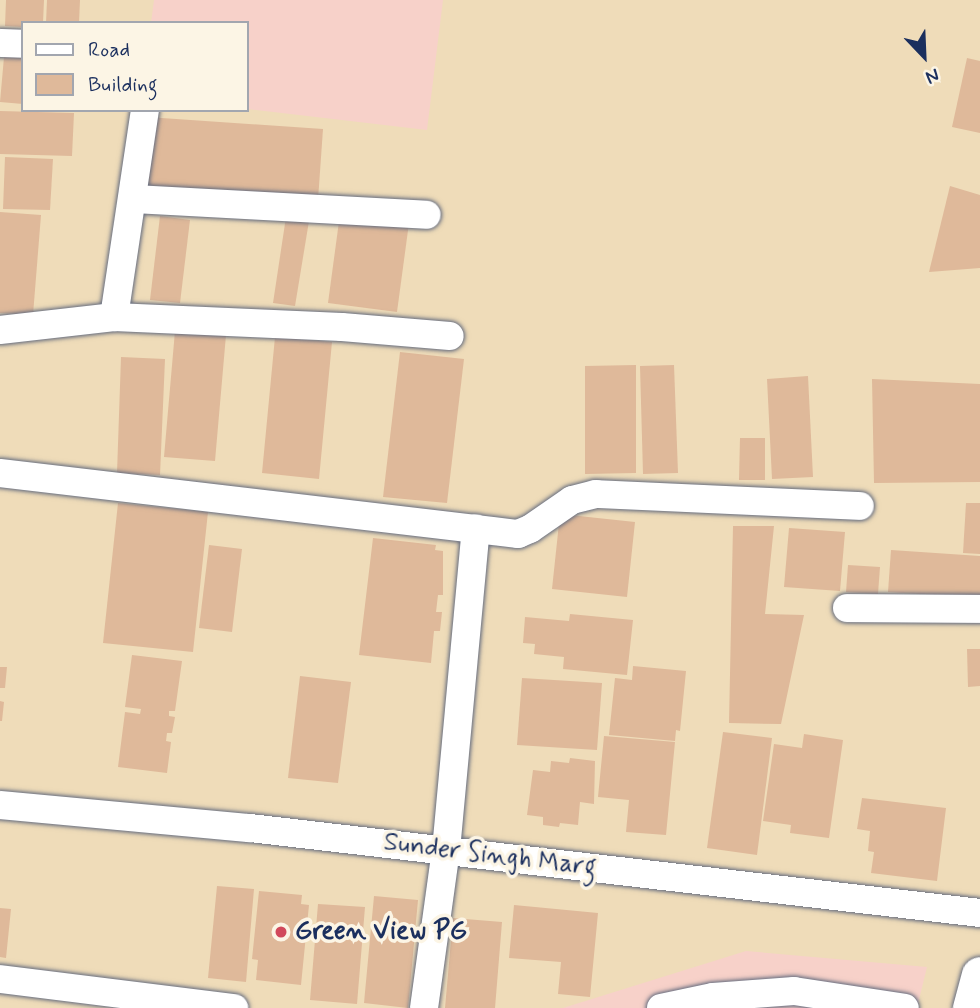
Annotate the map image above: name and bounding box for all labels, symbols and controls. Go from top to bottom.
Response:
legend [21,21,248,112]
north arrow [889,21,959,91]
text: Road [88,36,130,64]
text: N [922,62,943,90]
text: Building [88,71,158,99]
street label: Sunder Singh Marg [383,828,597,884]
place label: Green View PG [295,916,464,948]
marker: Green View PG [273,924,289,940]

